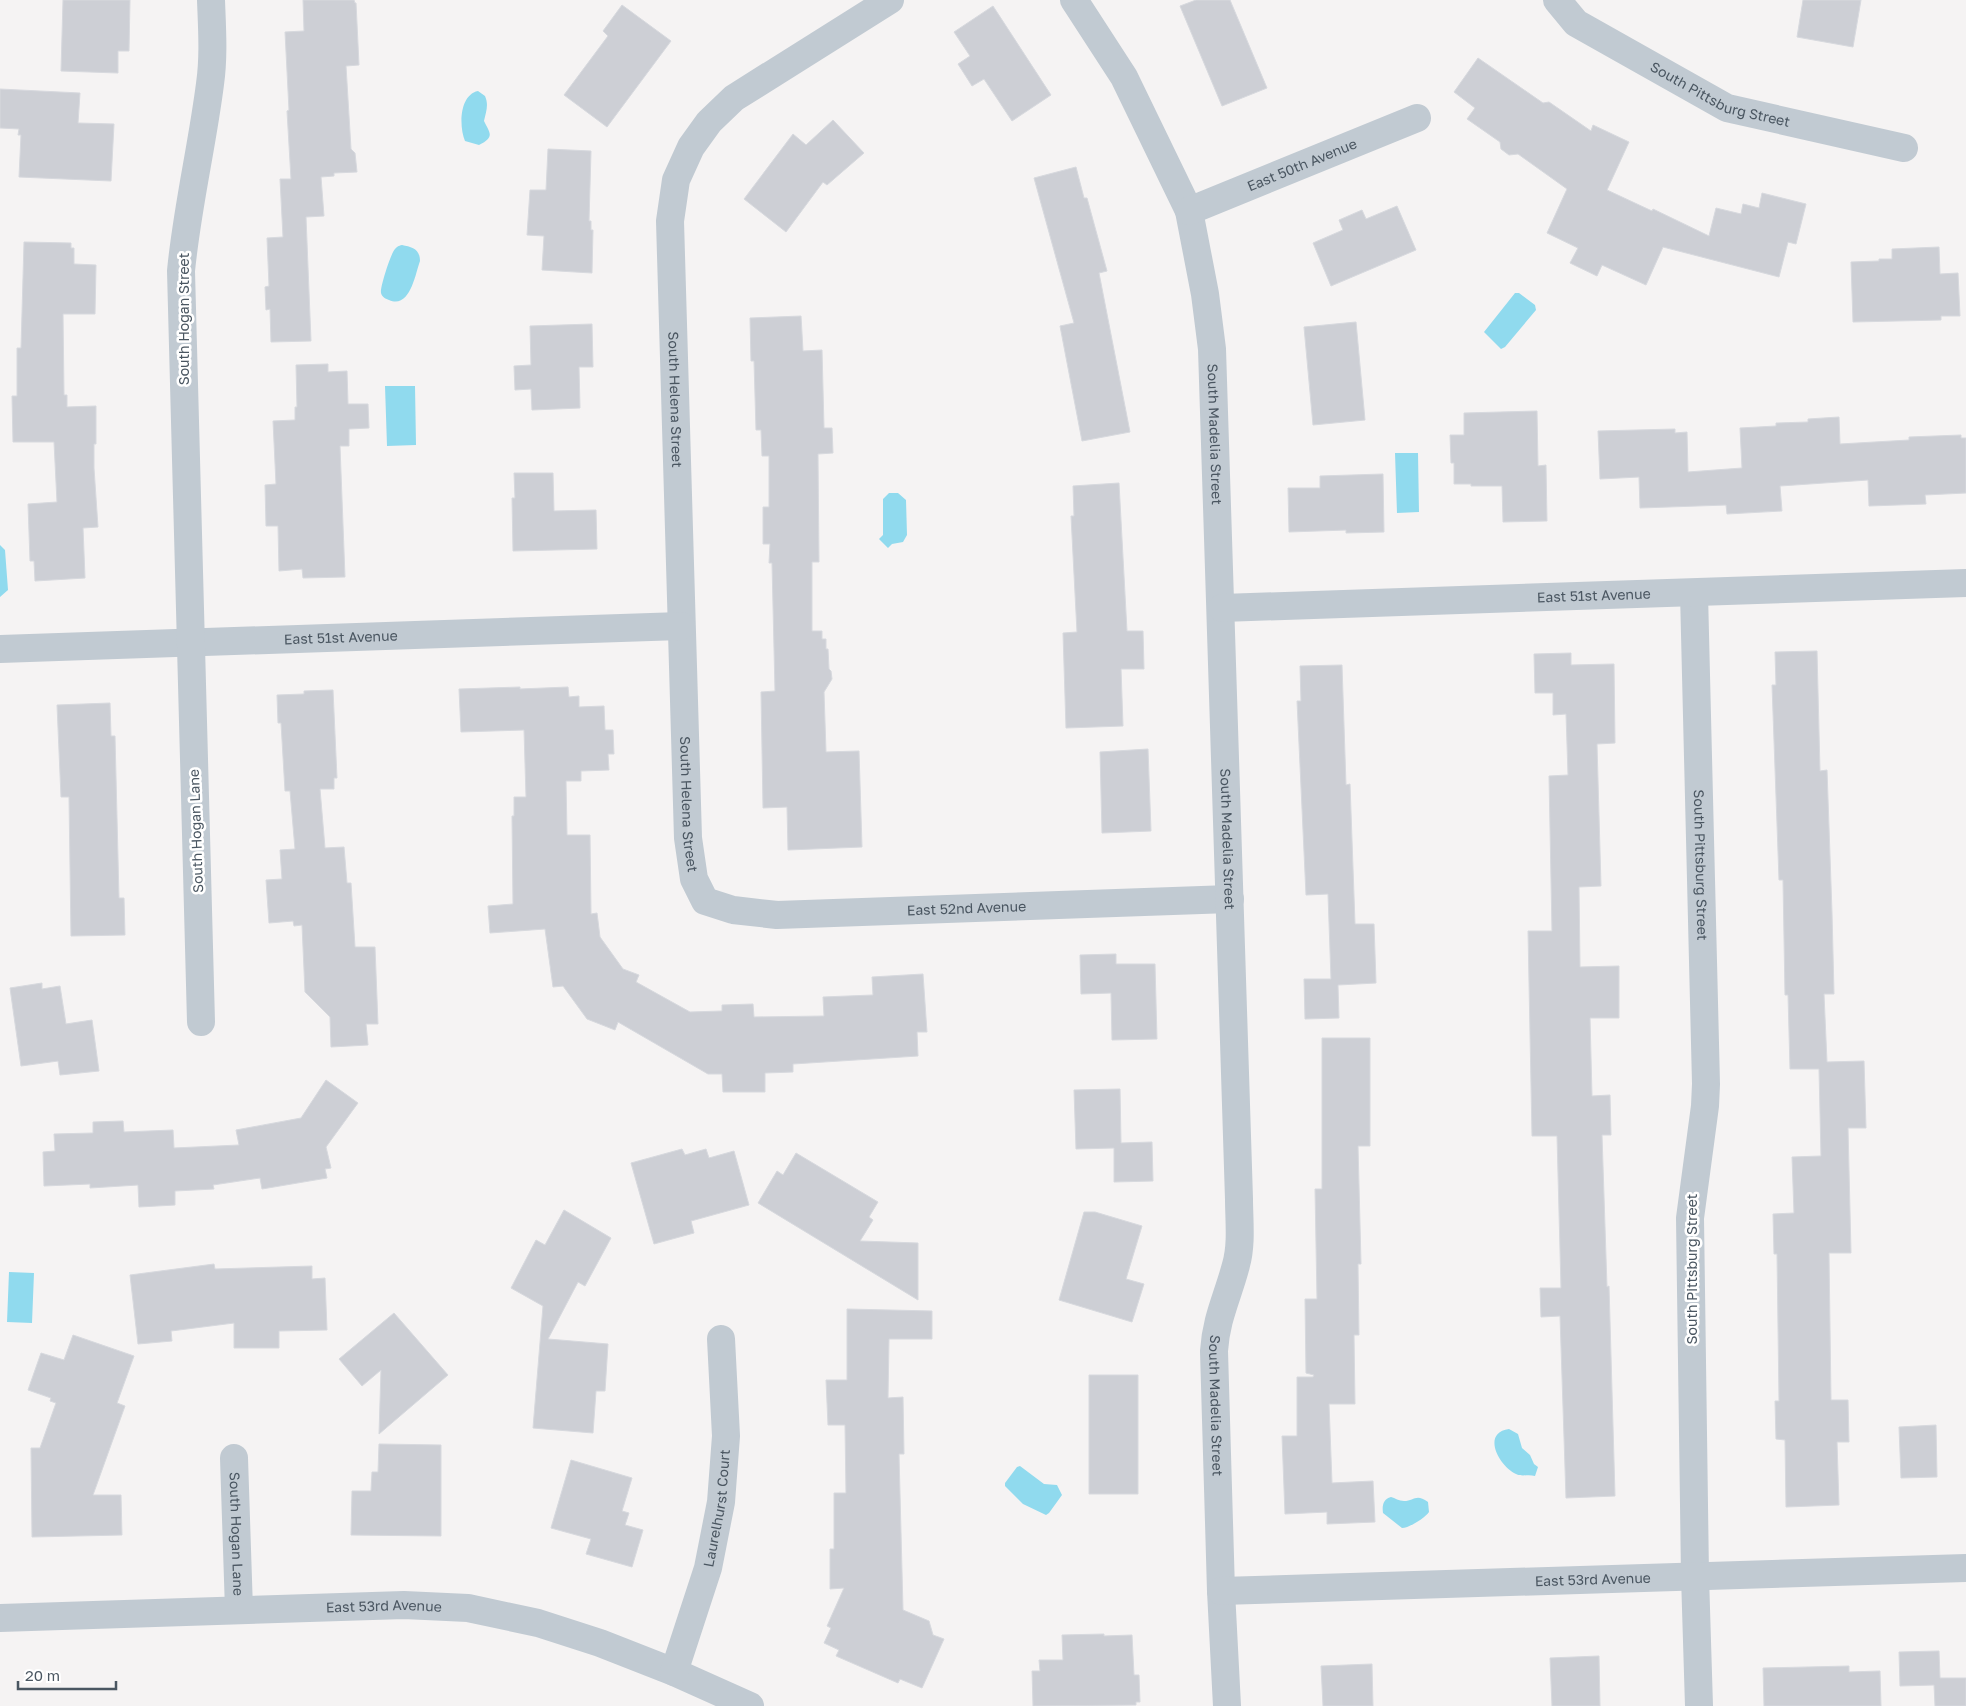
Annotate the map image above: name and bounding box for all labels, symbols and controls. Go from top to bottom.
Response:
street label: South Pittsburg Street [1648,58,1792,130]
street label: East 50th Avenue [1244,135,1359,194]
street label: South Hogan Street [175,253,192,385]
street label: South Helena Street [665,331,686,468]
street label: South Madelia Street [1204,363,1226,505]
street label: East 51st Avenue [1537,585,1651,605]
street label: East 51st Avenue [284,627,398,647]
street label: South Helena Street [677,736,702,873]
street label: South Madelia Street [1217,768,1239,910]
street label: South Hogan Lane [185,769,206,893]
street label: South Pittsburg Street [1691,789,1711,941]
street label: East 52nd Avenue [907,897,1026,918]
street label: South Pittsburg Street [1683,1194,1700,1344]
street label: South Madelia Street [1206,1334,1227,1476]
street label: Laurelhurst Court [699,1448,733,1569]
street label: South Hogan Lane [226,1472,248,1596]
street label: East 53rd Avenue [1535,1569,1651,1589]
street label: East 53rd Avenue [325,1596,442,1616]
scale bar [18,1658,115,1690]
text: 20 m [25,1666,60,1684]

